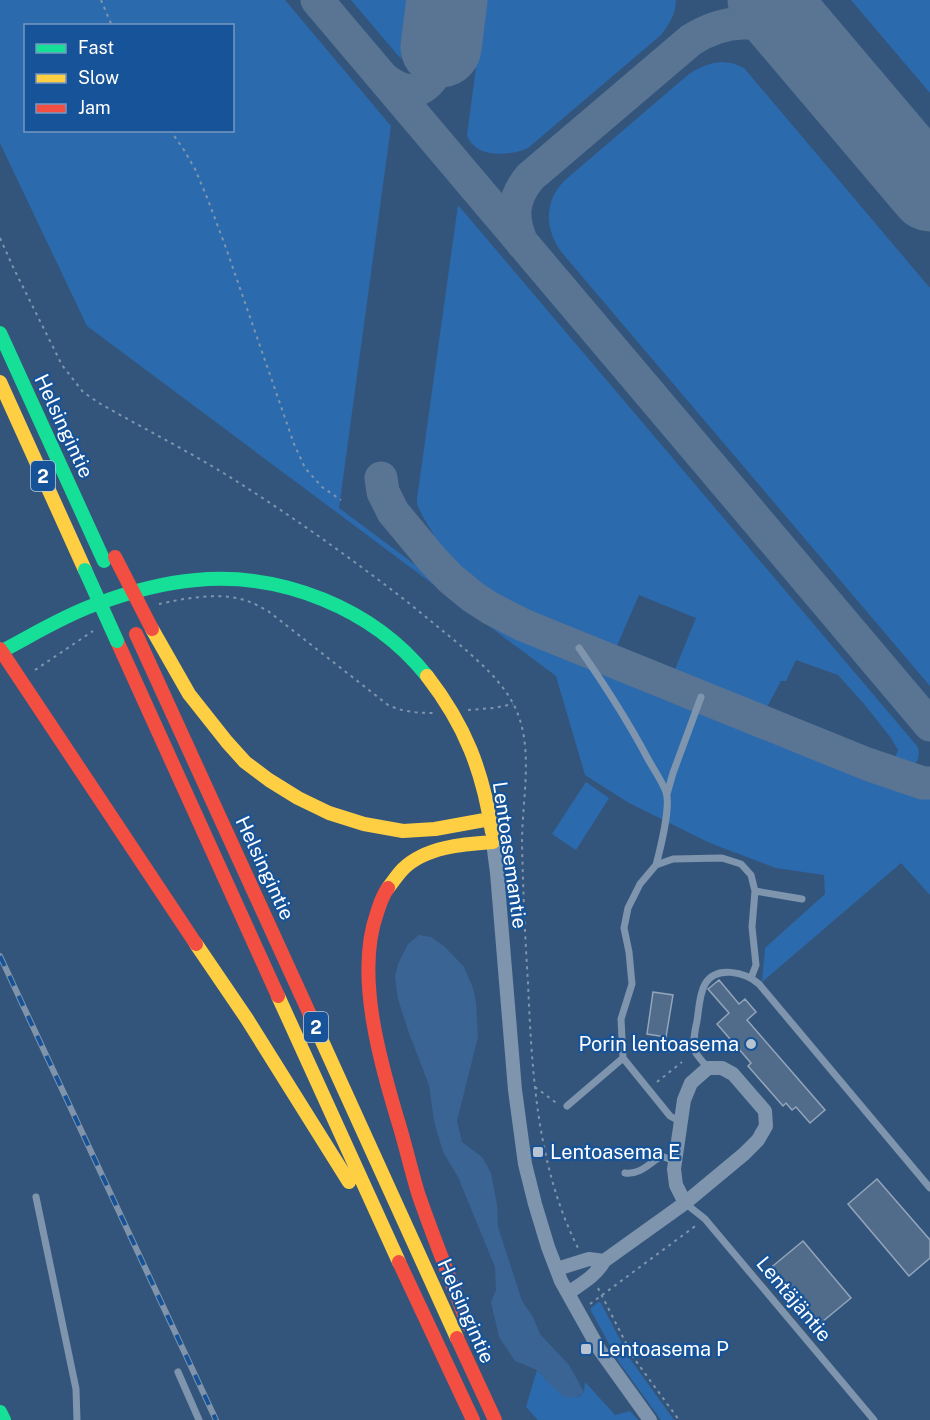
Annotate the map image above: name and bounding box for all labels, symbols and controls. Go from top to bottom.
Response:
legend [24,24,234,132]
text: Fast [78,37,114,58]
text: Slow [78,67,119,88]
text: Jam [78,97,111,118]
street label: Helsingintie [30,370,98,482]
road number: 2 [31,461,55,491]
street label: Lentoasemantie [488,780,532,930]
street label: Helsingintie [231,812,299,924]
road number: 2 [304,1012,328,1042]
place label: Porin lentoasema [578,1032,739,1056]
marker: Porin lentoasema [744,1037,758,1051]
place label: Lentoasema E [550,1140,680,1164]
marker: Lentoasema E [531,1145,545,1159]
street label: Lentäjäntie [751,1252,837,1346]
street label: Helsingintie [432,1255,500,1367]
place label: Lentoasema P [598,1337,729,1361]
marker: Lentoasema P [579,1342,593,1356]

